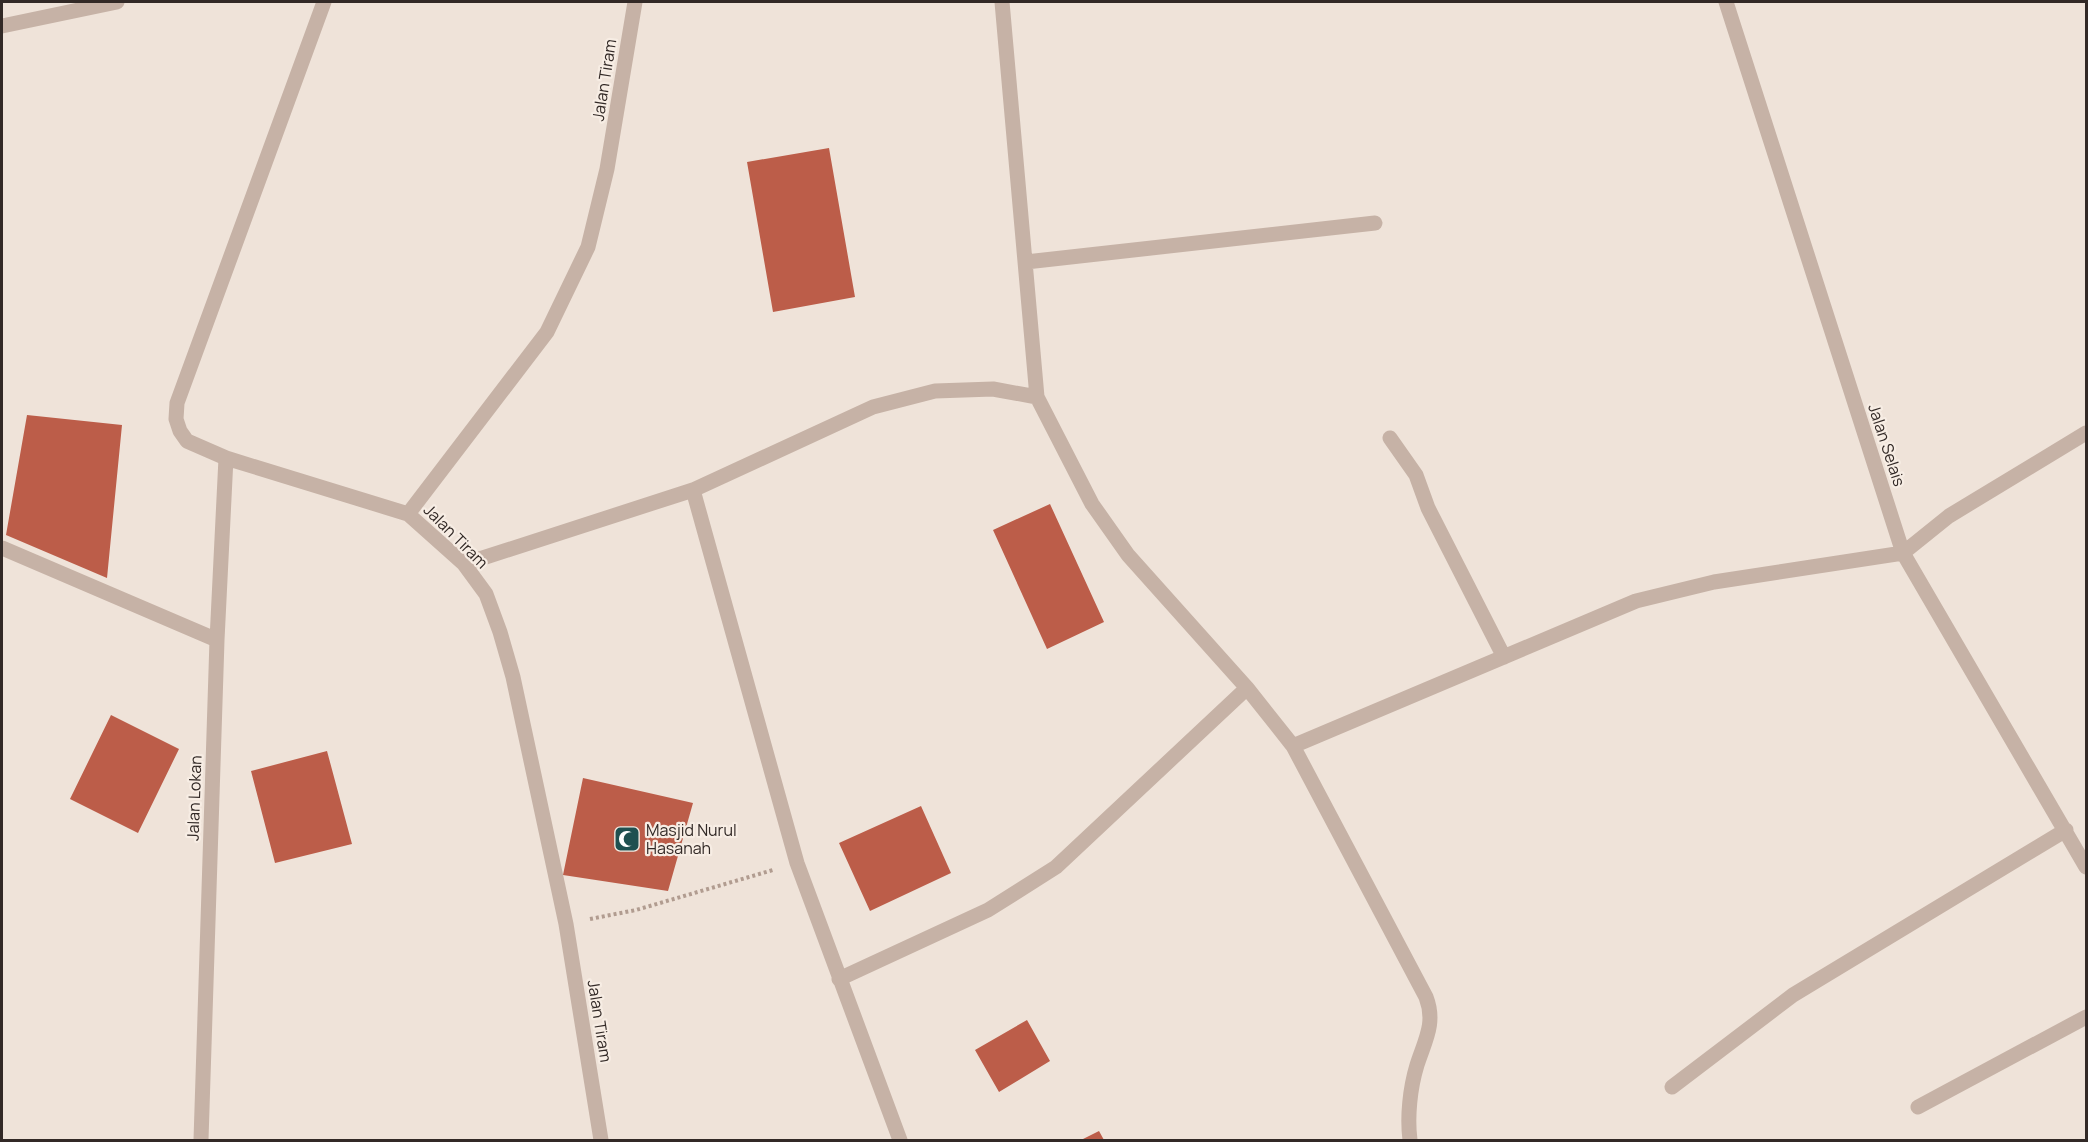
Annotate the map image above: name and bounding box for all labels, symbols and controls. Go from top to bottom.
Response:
street label: Jalan Tiram [587,37,621,123]
street label: Jalan Selais [1863,401,1911,489]
street label: Jalan Tiram [419,499,493,573]
street label: Jalan Lokan [182,755,206,841]
place label: Masjid Nurul Hasanah [646,819,737,859]
mosque icon: Masjid Nurul Hasanah [612,824,642,854]
street label: Jalan Tiram [583,978,617,1064]

